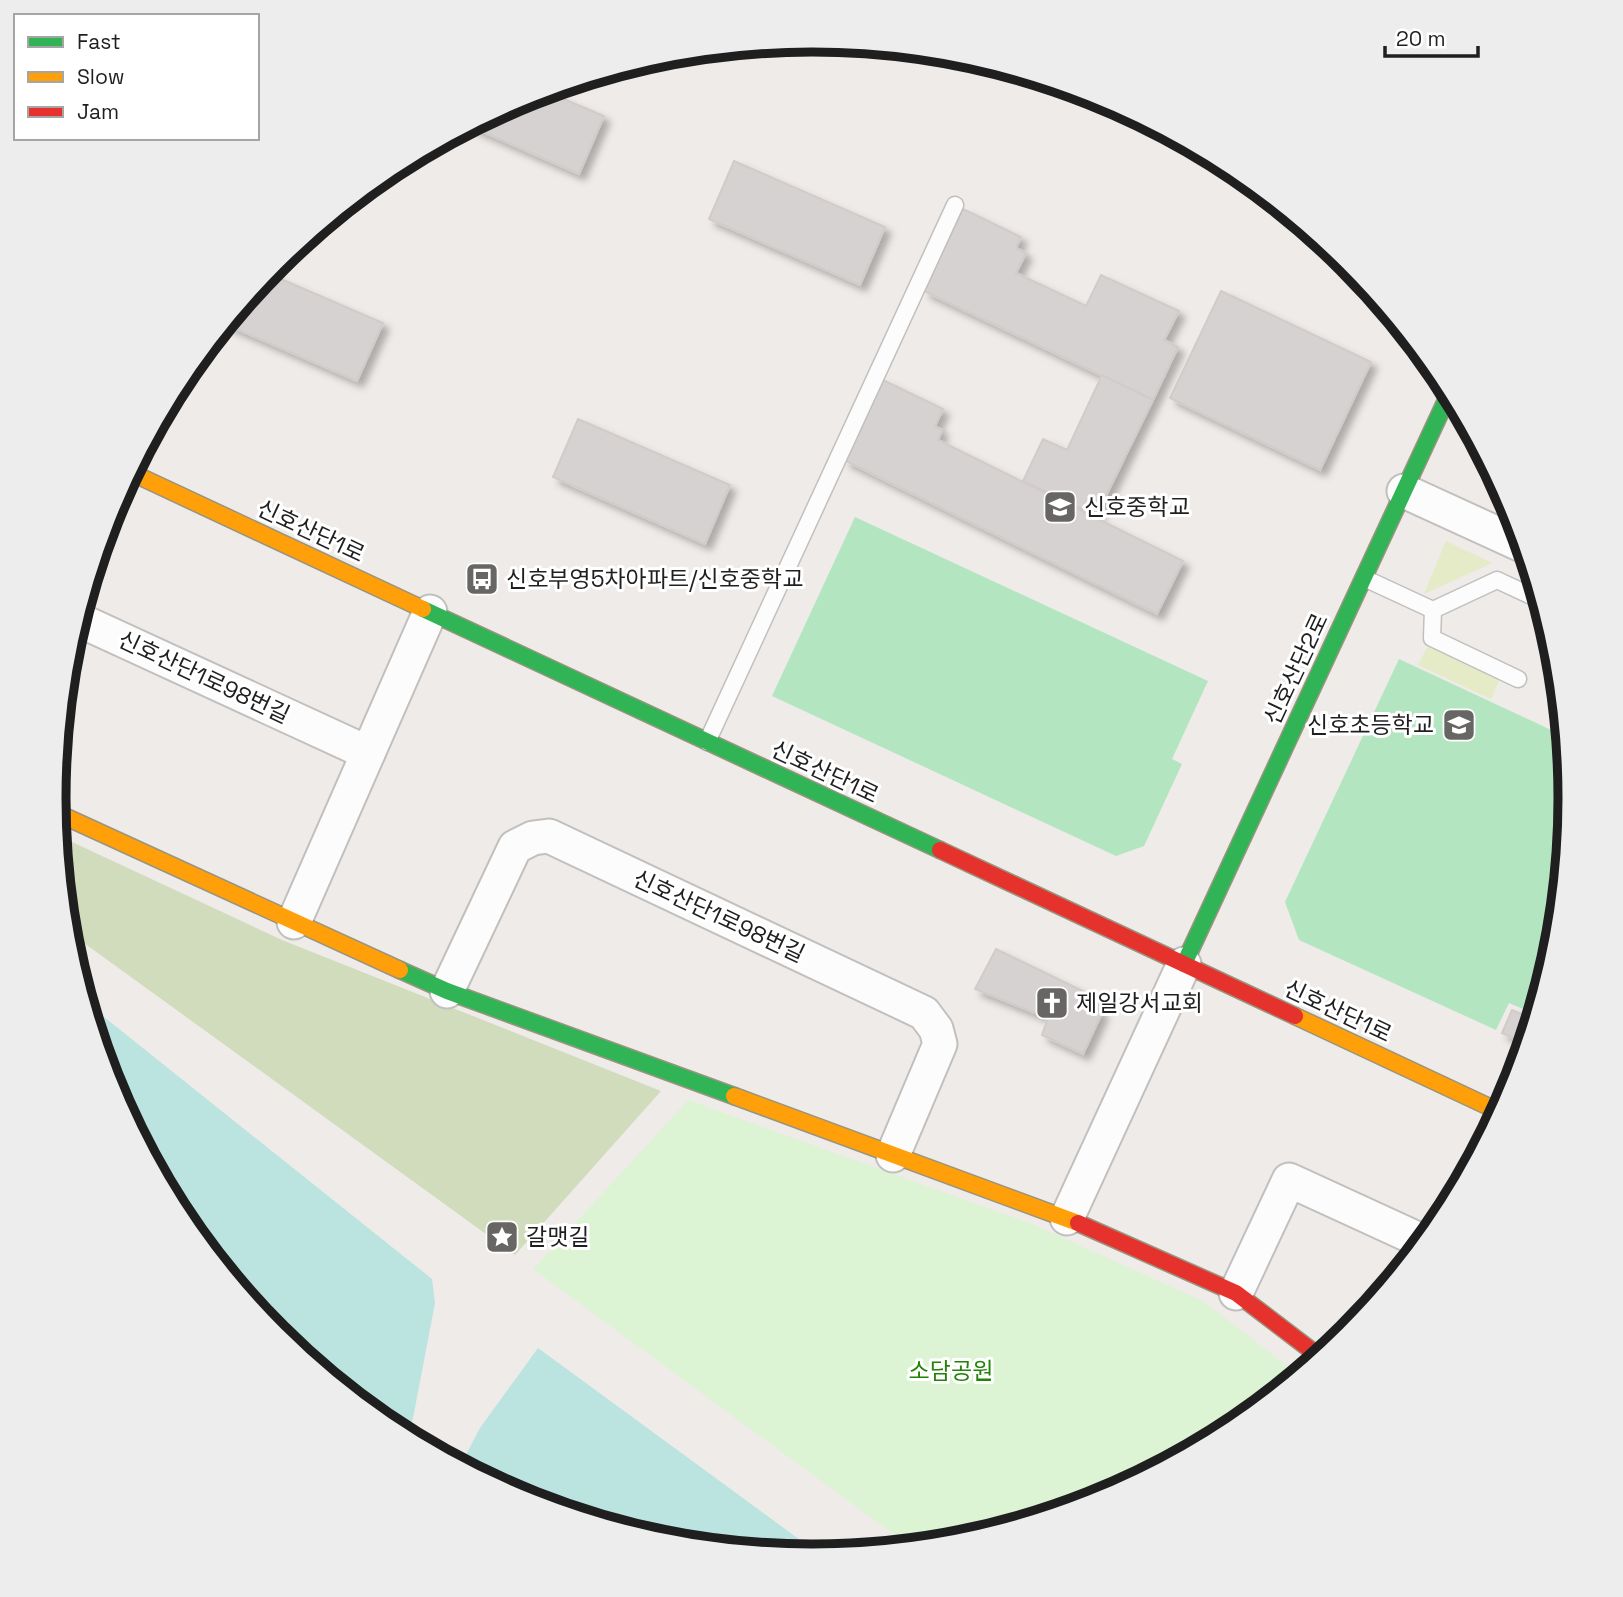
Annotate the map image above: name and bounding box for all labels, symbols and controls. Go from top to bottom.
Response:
legend [14,14,259,140]
scale bar [1385,14,1478,58]
text: 20 m [1396,25,1446,52]
text: Fast [77,28,121,55]
text: Slow [77,63,125,90]
text: Jam [77,98,119,125]
school or university icon: 신호중학교 [1041,488,1079,526]
place label: 신호중학교 [1084,492,1190,522]
street label: 신호산단1로 [252,493,370,569]
bus stop icon: 신호부영5차아파트/신호중학교 [463,560,501,598]
place label: 신호부영5차아파트/신호중학교 [506,564,803,594]
street label: 신호산단2로 [1257,608,1335,730]
street label: 신호산단1로98번길 [113,624,295,730]
school or university icon: 신호초등학교 [1440,706,1478,744]
place label: 신호초등학교 [1307,710,1434,740]
street label: 신호산단1로 [766,734,884,810]
street label: 신호산단1로98번길 [628,863,810,969]
street label: 신호산단1로 [1279,973,1397,1049]
church icon: 제일강서교회 [1033,984,1071,1022]
place label: 제일강서교회 [1076,988,1203,1018]
place icon: 갈맷길 [483,1218,521,1256]
place label: 갈맷길 [526,1222,589,1252]
park label: 소담공원 [909,1356,993,1386]

